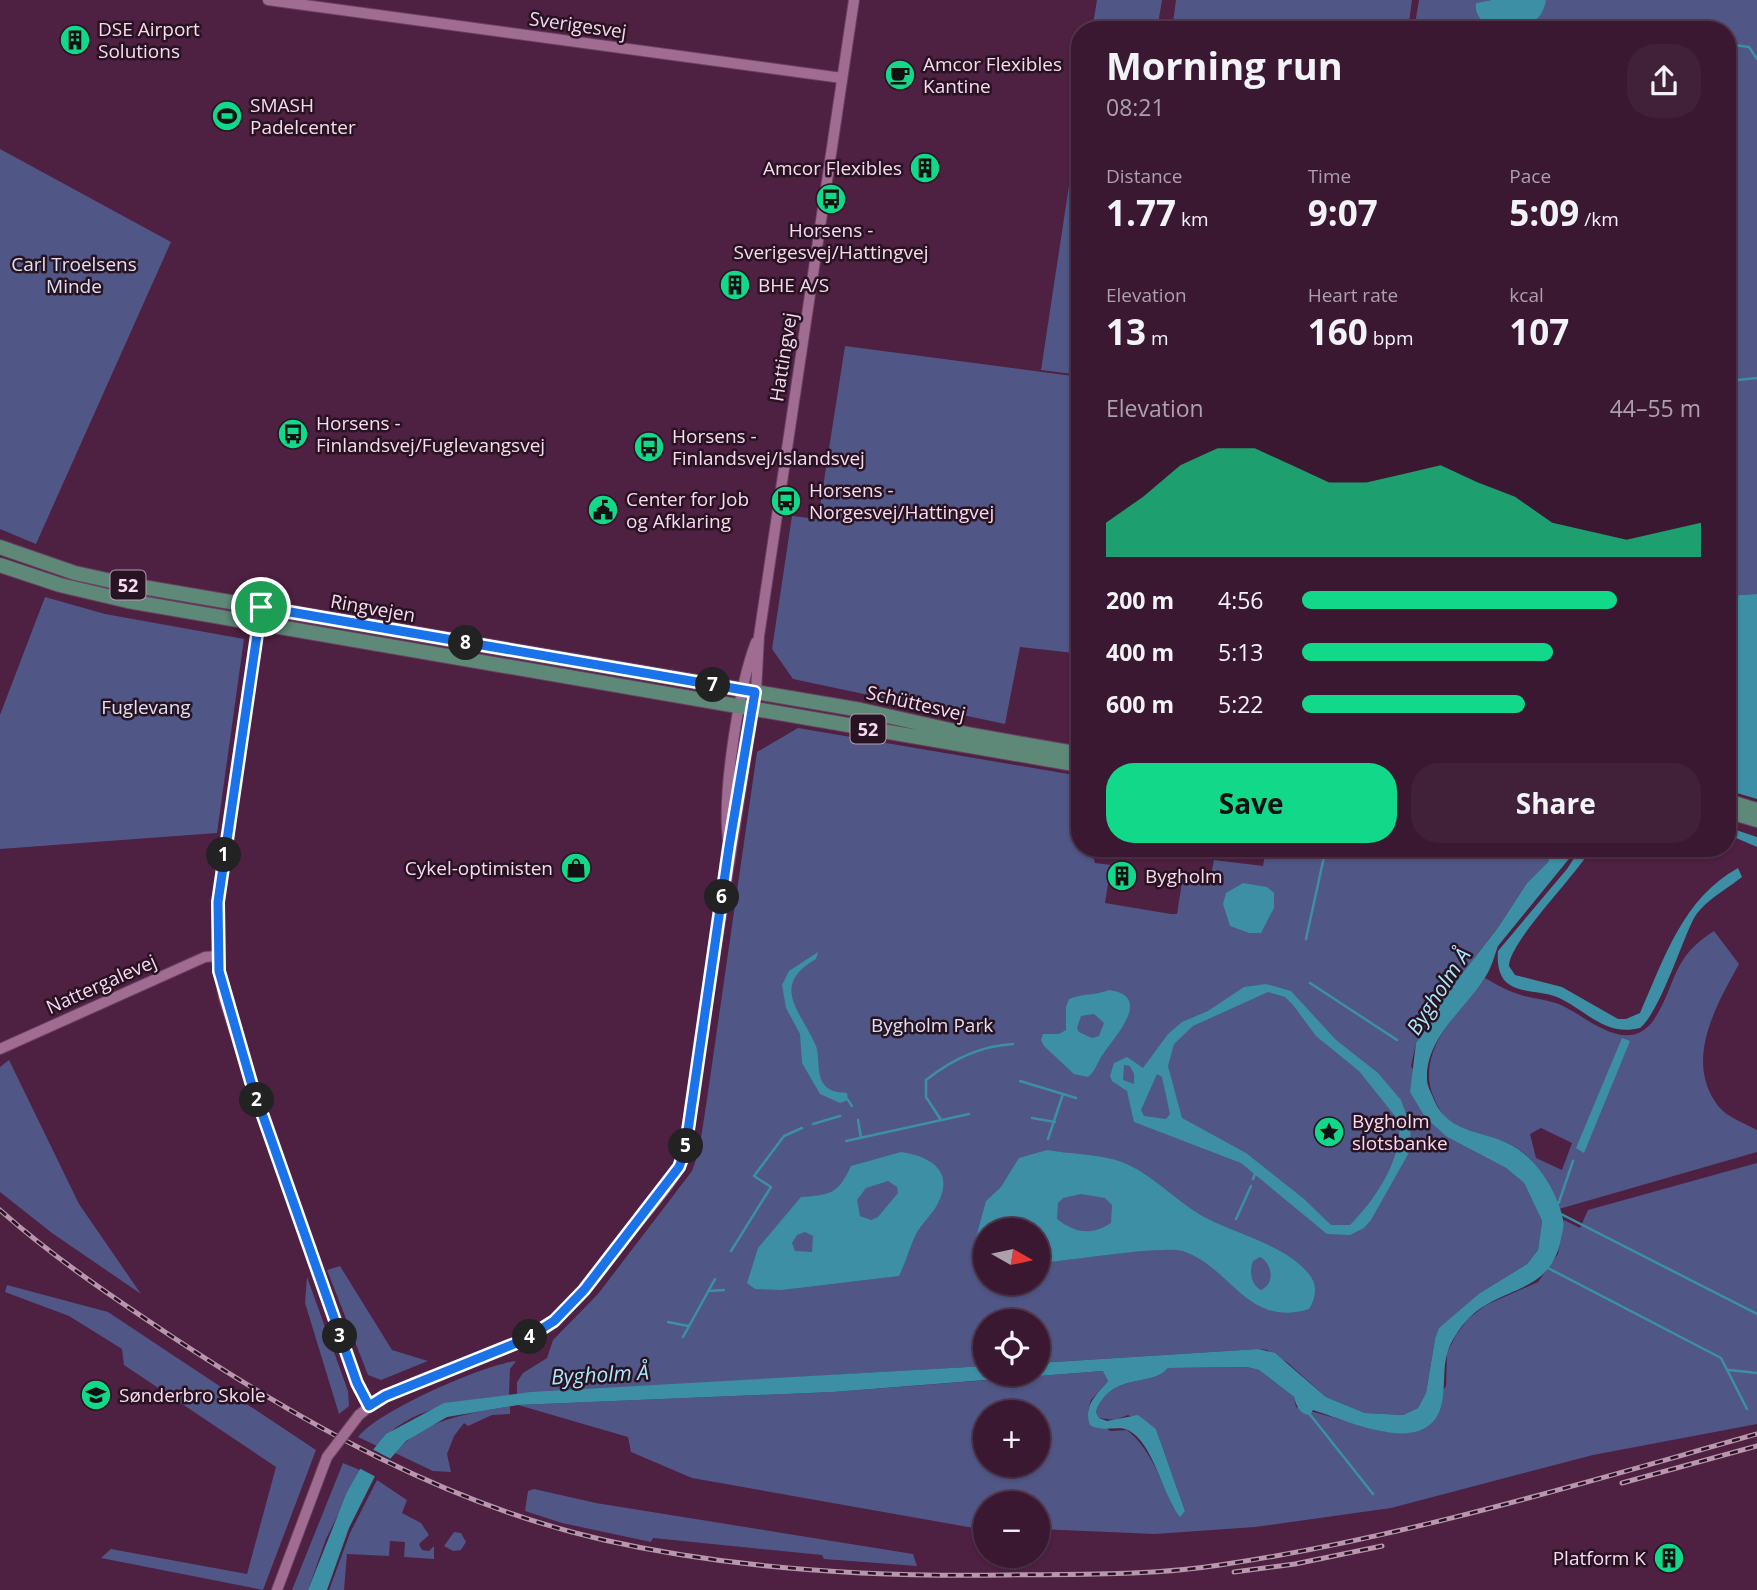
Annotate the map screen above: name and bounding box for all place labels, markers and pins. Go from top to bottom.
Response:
place label: DSE Airport Solutions [98,16,200,64]
building icon: DSE Airport Solutions [58,23,92,57]
place label: Amcor Flexibles Kantine [923,51,1062,99]
cafe icon: Amcor Flexibles Kantine [883,58,917,92]
place label: SMASH Padelcenter [250,92,356,140]
sports icon: SMASH Padelcenter [210,99,244,133]
building icon: Amcor Flexibles [908,151,942,185]
place label: Amcor Flexibles [763,155,902,181]
bus stop icon: Horsens - Sverigesvej/Hattingvej [814,182,848,216]
place label: Horsens - Sverigesvej/Hattingvej [734,217,928,265]
building icon: BHE A/S [718,268,752,302]
place label: BHE A/S [758,272,829,298]
place label: Horsens - Finlandsvej/Fuglevangsvej [316,410,545,458]
bus stop icon: Horsens - Finlandsvej/Fuglevangsvej [276,417,310,451]
place label: Horsens - Finlandsvej/Islandsvej [672,423,865,471]
bus stop icon: Horsens - Finlandsvej/Islandsvej [632,430,666,464]
place label: Horsens - Norgesvej/Hattingvej [809,477,994,525]
bus stop icon: Horsens - Norgesvej/Hattingvej [769,484,803,518]
place label: Center for Job og Afklaring [626,486,749,534]
public building icon: Center for Job og Afklaring [586,493,620,527]
pin [231,577,291,637]
pin: 8 [448,626,484,660]
pin: 7 [696,668,730,702]
pin: 1 [206,838,242,872]
shop icon: Cykel-optimisten [559,851,593,885]
place label: Cykel-optimisten [405,855,553,881]
building icon: Bygholm [1105,859,1139,893]
place label: Bygholm [1145,863,1223,889]
pin: 6 [704,880,740,914]
pin: 2 [240,1082,274,1118]
place label: Bygholm slotsbanke [1352,1108,1448,1156]
place icon: Bygholm slotsbanke [1312,1115,1346,1149]
pin: 5 [668,1128,704,1164]
pin: 3 [322,1318,358,1354]
pin: 4 [512,1320,548,1354]
school or university icon: Sønderbro Skole [79,1378,113,1412]
place label: Sønderbro Skole [119,1382,266,1408]
building icon: Platform K [1652,1541,1686,1575]
place label: Platform K [1553,1545,1646,1571]

